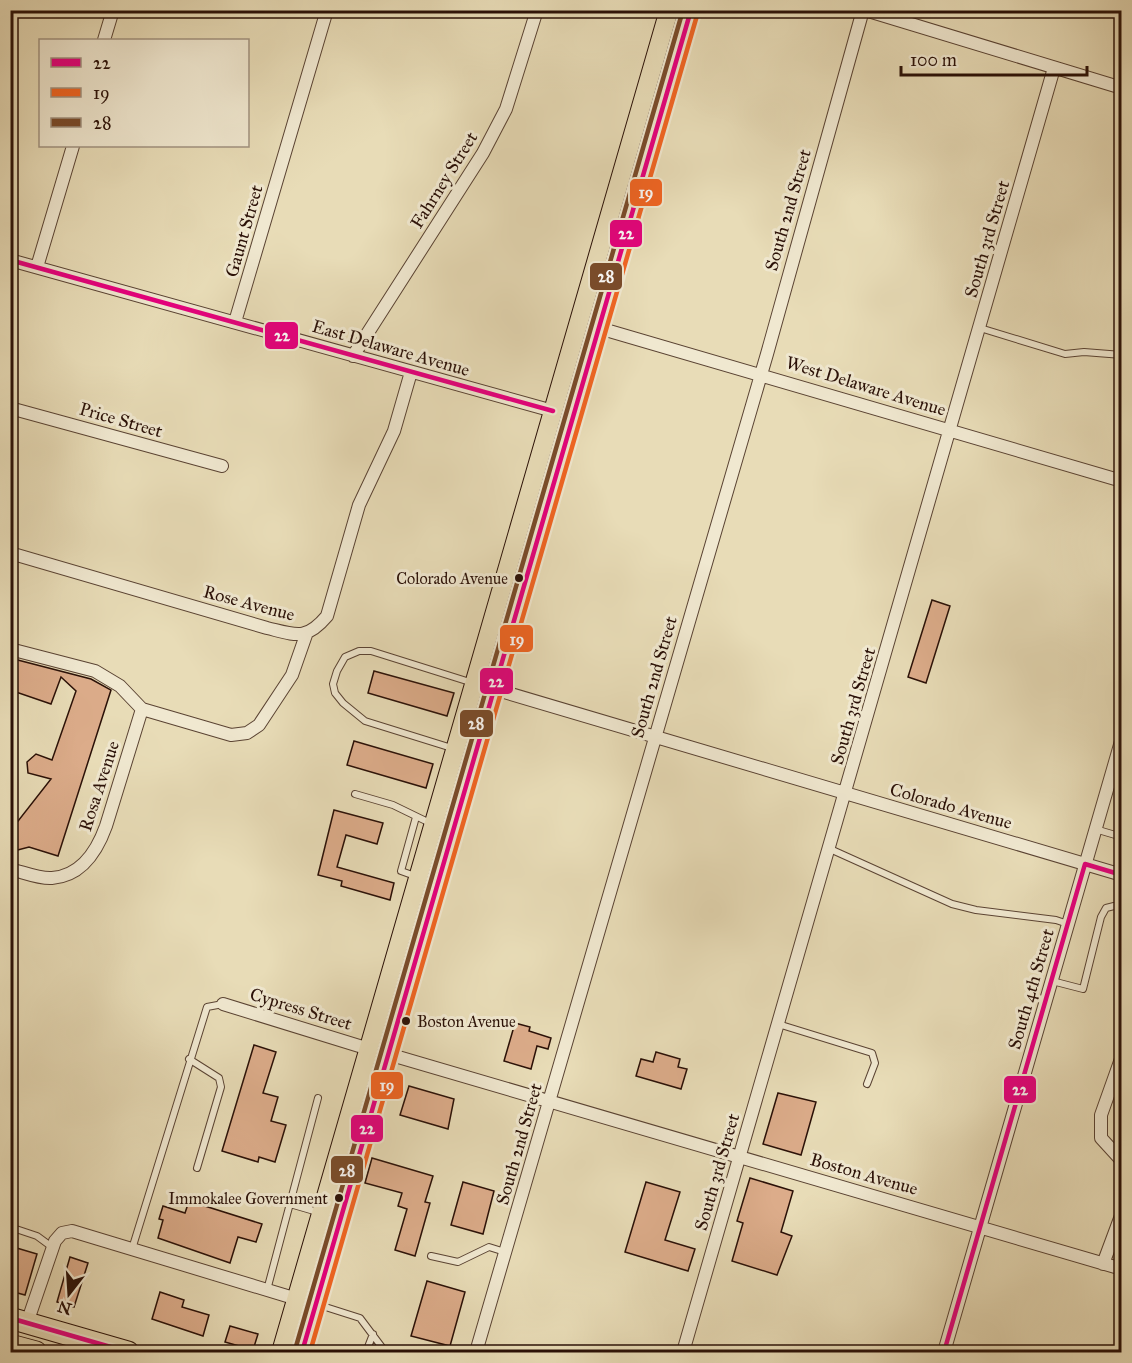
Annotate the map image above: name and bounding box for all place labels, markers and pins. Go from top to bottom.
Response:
place label: Colorado Avenue [396,569,508,588]
marker: Colorado Avenue [513,572,525,584]
place label: Boston Avenue [417,1012,516,1031]
marker: Boston Avenue [400,1015,412,1027]
place label: Immokalee Government [168,1189,328,1208]
marker: Immokalee Government [333,1192,345,1204]

